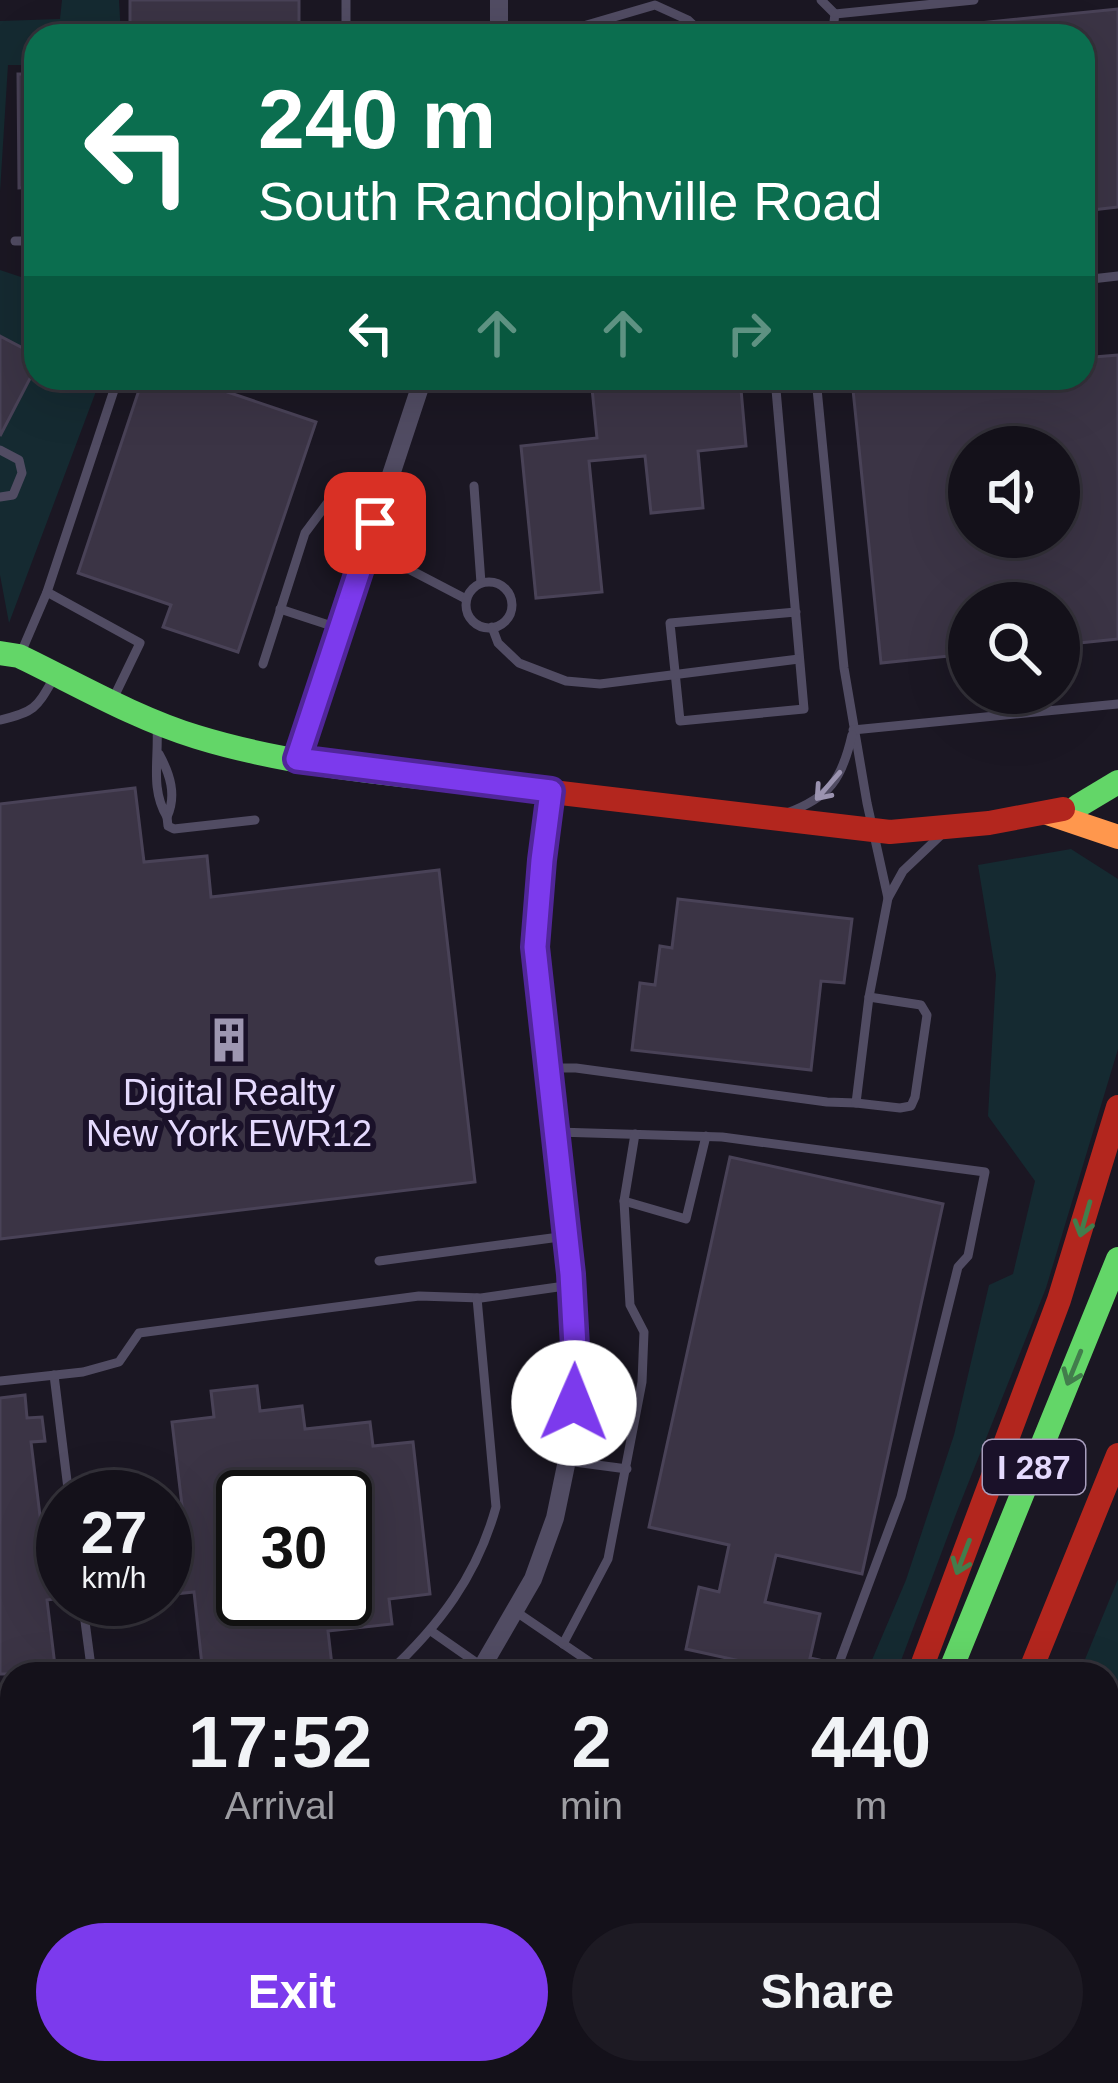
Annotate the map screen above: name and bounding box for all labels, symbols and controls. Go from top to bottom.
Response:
icon: left [60,72,216,228]
text: 240 m [258,72,496,166]
text: South Randolphville Road [258,171,882,231]
icon: left [338,300,404,366]
icon: ahead [464,300,530,366]
icon: ahead [590,300,656,366]
icon: right [716,300,782,366]
map controls [948,426,1080,714]
button: sound [948,426,1080,558]
pin [324,472,426,574]
icon: arrive [342,490,408,556]
button: search [948,582,1080,714]
one-way arrow [814,771,842,801]
building icon: Digital Realty New York EWR12 [204,1015,254,1065]
place label: Digital Realty New York EWR12 [86,1072,372,1154]
one-way arrow [1073,1199,1095,1237]
position arrow [511,1340,637,1466]
one-way arrow [1062,1348,1083,1385]
road number: I 287 [983,1440,1085,1494]
speed limit sign: 30 [216,1470,372,1626]
text: 27 [81,1499,147,1566]
one-way arrow [951,1537,973,1574]
text: km/h [81,1561,147,1594]
text: 17:52 [188,1702,372,1782]
text: 2 [571,1702,612,1782]
text: 440 [811,1702,931,1782]
text: Arrival [225,1784,335,1827]
text: min [560,1784,623,1827]
text: m [855,1784,887,1827]
button: Exit [36,1923,548,2061]
button: Share [572,1923,1083,2061]

